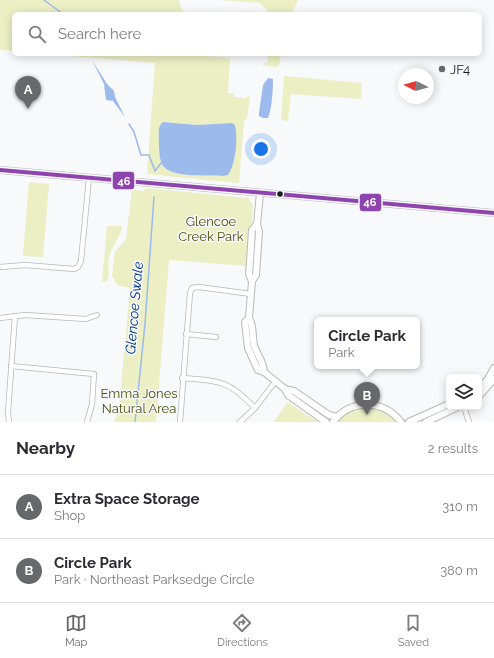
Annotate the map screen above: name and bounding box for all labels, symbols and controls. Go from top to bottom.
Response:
search box [12,12,482,56]
icon: search [26,23,48,45]
text: Search here [58,25,141,43]
place label: JF4 [450,62,470,77]
marker: JF4 [437,64,447,74]
north arrow [398,68,434,104]
pin: A [15,76,41,109]
your location [251,139,271,159]
line badge: 46 [112,171,135,190]
text: 46 [118,175,131,188]
unlabelled marker [275,189,285,199]
line badge: 46 [359,193,382,212]
text: 46 [364,196,377,209]
park label: Glencoe Creek Park [178,214,244,244]
water label: Glencoe Swale [122,261,146,355]
popup [314,317,420,369]
text: Circle Park [328,327,406,345]
text: Park [328,345,355,360]
map controls [446,374,482,410]
button: layers [446,374,482,410]
pin: B [354,382,380,415]
park label: Emma Jones Natural Area [100,386,178,416]
text: Nearby [16,438,75,458]
text: 2 results [428,441,478,456]
text: Extra Space Storage [54,490,200,508]
text: A [25,499,33,514]
text: 310 m [442,499,478,514]
text: Shop [54,508,85,523]
text: Circle Park [54,554,132,572]
text: B [25,563,33,578]
text: 380 m [440,563,478,578]
text: Park · Northeast Parksedge Circle [54,572,254,587]
tab: Map [65,612,87,649]
tab: Directions [217,612,268,649]
tab: Saved [398,612,429,649]

